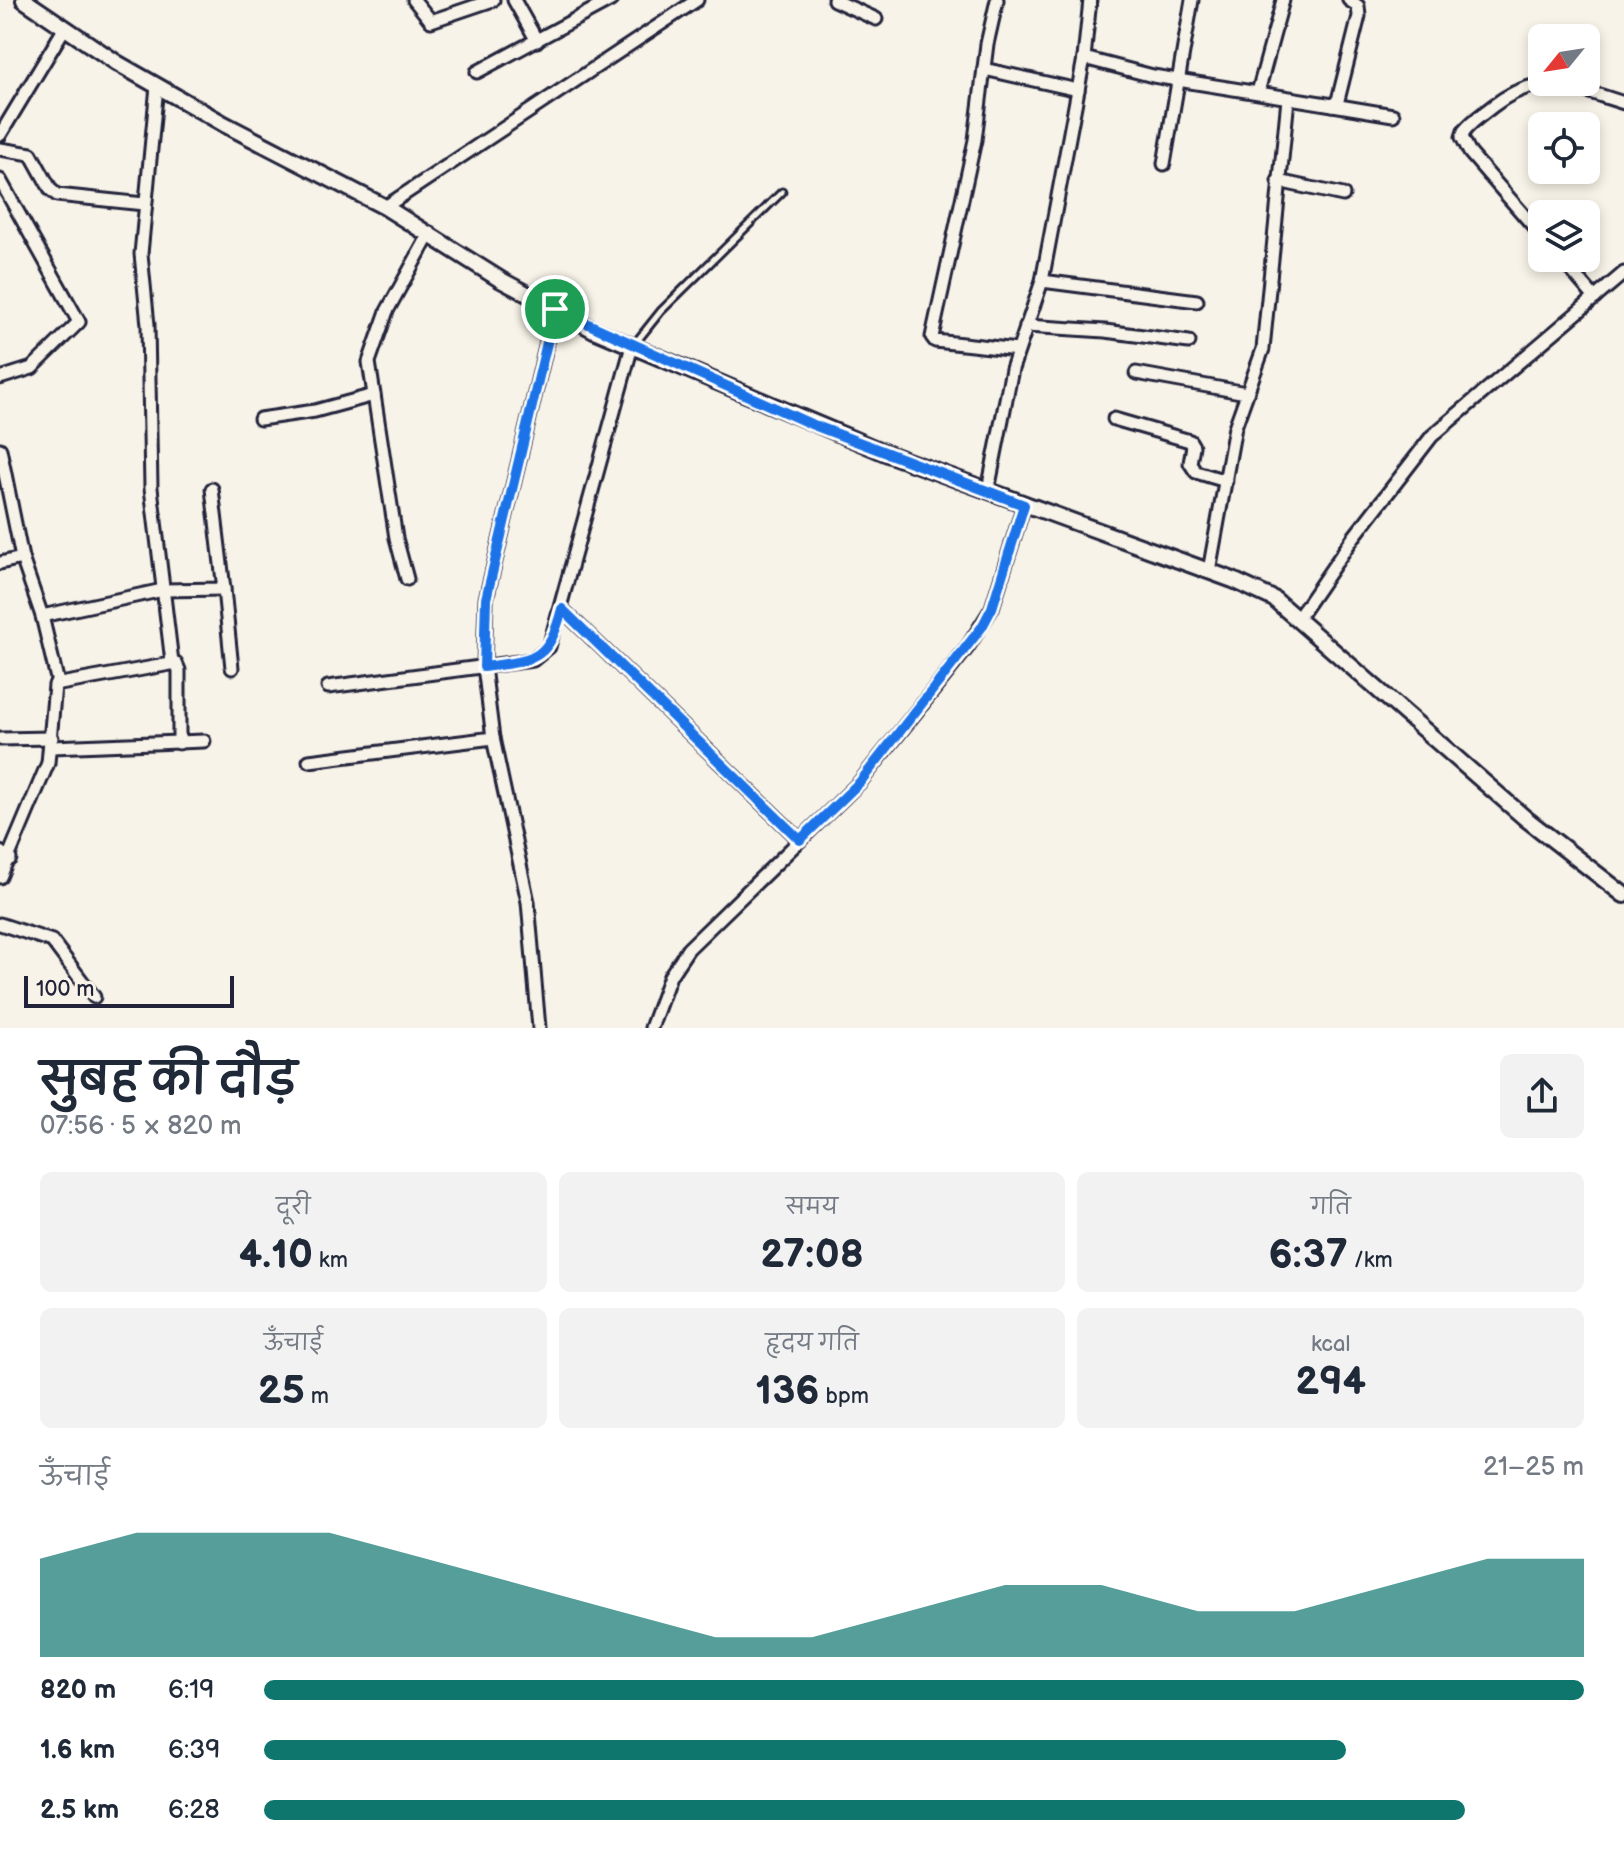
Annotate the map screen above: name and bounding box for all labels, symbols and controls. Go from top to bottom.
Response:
north arrow [1528,24,1600,96]
map controls [1528,24,1600,272]
button: locate [1528,112,1600,184]
button: layers [1528,200,1600,272]
pin [521,275,589,343]
icon: arrive [533,287,577,331]
scale bar [24,972,234,1008]
text: 100 m [36,976,95,1003]
text: सुबह की दौड़ [40,1054,297,1107]
button: share [1500,1054,1584,1138]
text: 07:56 · 5 × 820 m [40,1111,242,1142]
text: दूरी [276,1194,311,1221]
text: समय [786,1194,838,1221]
text: गति [1311,1194,1351,1221]
text: 4.10 [239,1231,313,1279]
text: 27:08 [760,1231,864,1279]
text: 6:37 [1269,1231,1348,1279]
text: km [313,1247,348,1274]
text: /km [1348,1247,1393,1274]
text: ऊँचाई [264,1330,323,1357]
text: हृदय गति [765,1330,859,1357]
text: kcal [1311,1331,1350,1358]
text: 294 [1295,1358,1366,1406]
text: 25 [258,1367,305,1415]
text: 136 [755,1367,820,1415]
text: m [305,1383,329,1410]
text: bpm [820,1383,869,1410]
text: 21–25 m [1483,1452,1584,1483]
text: ऊँचाई [40,1462,110,1493]
text: 820 m [40,1675,116,1706]
text: 6:19 [168,1675,214,1706]
text: 1.6 km [40,1735,115,1766]
text: 6:39 [168,1735,220,1766]
text: 2.5 km [40,1795,119,1826]
text: 6:28 [168,1795,220,1826]

